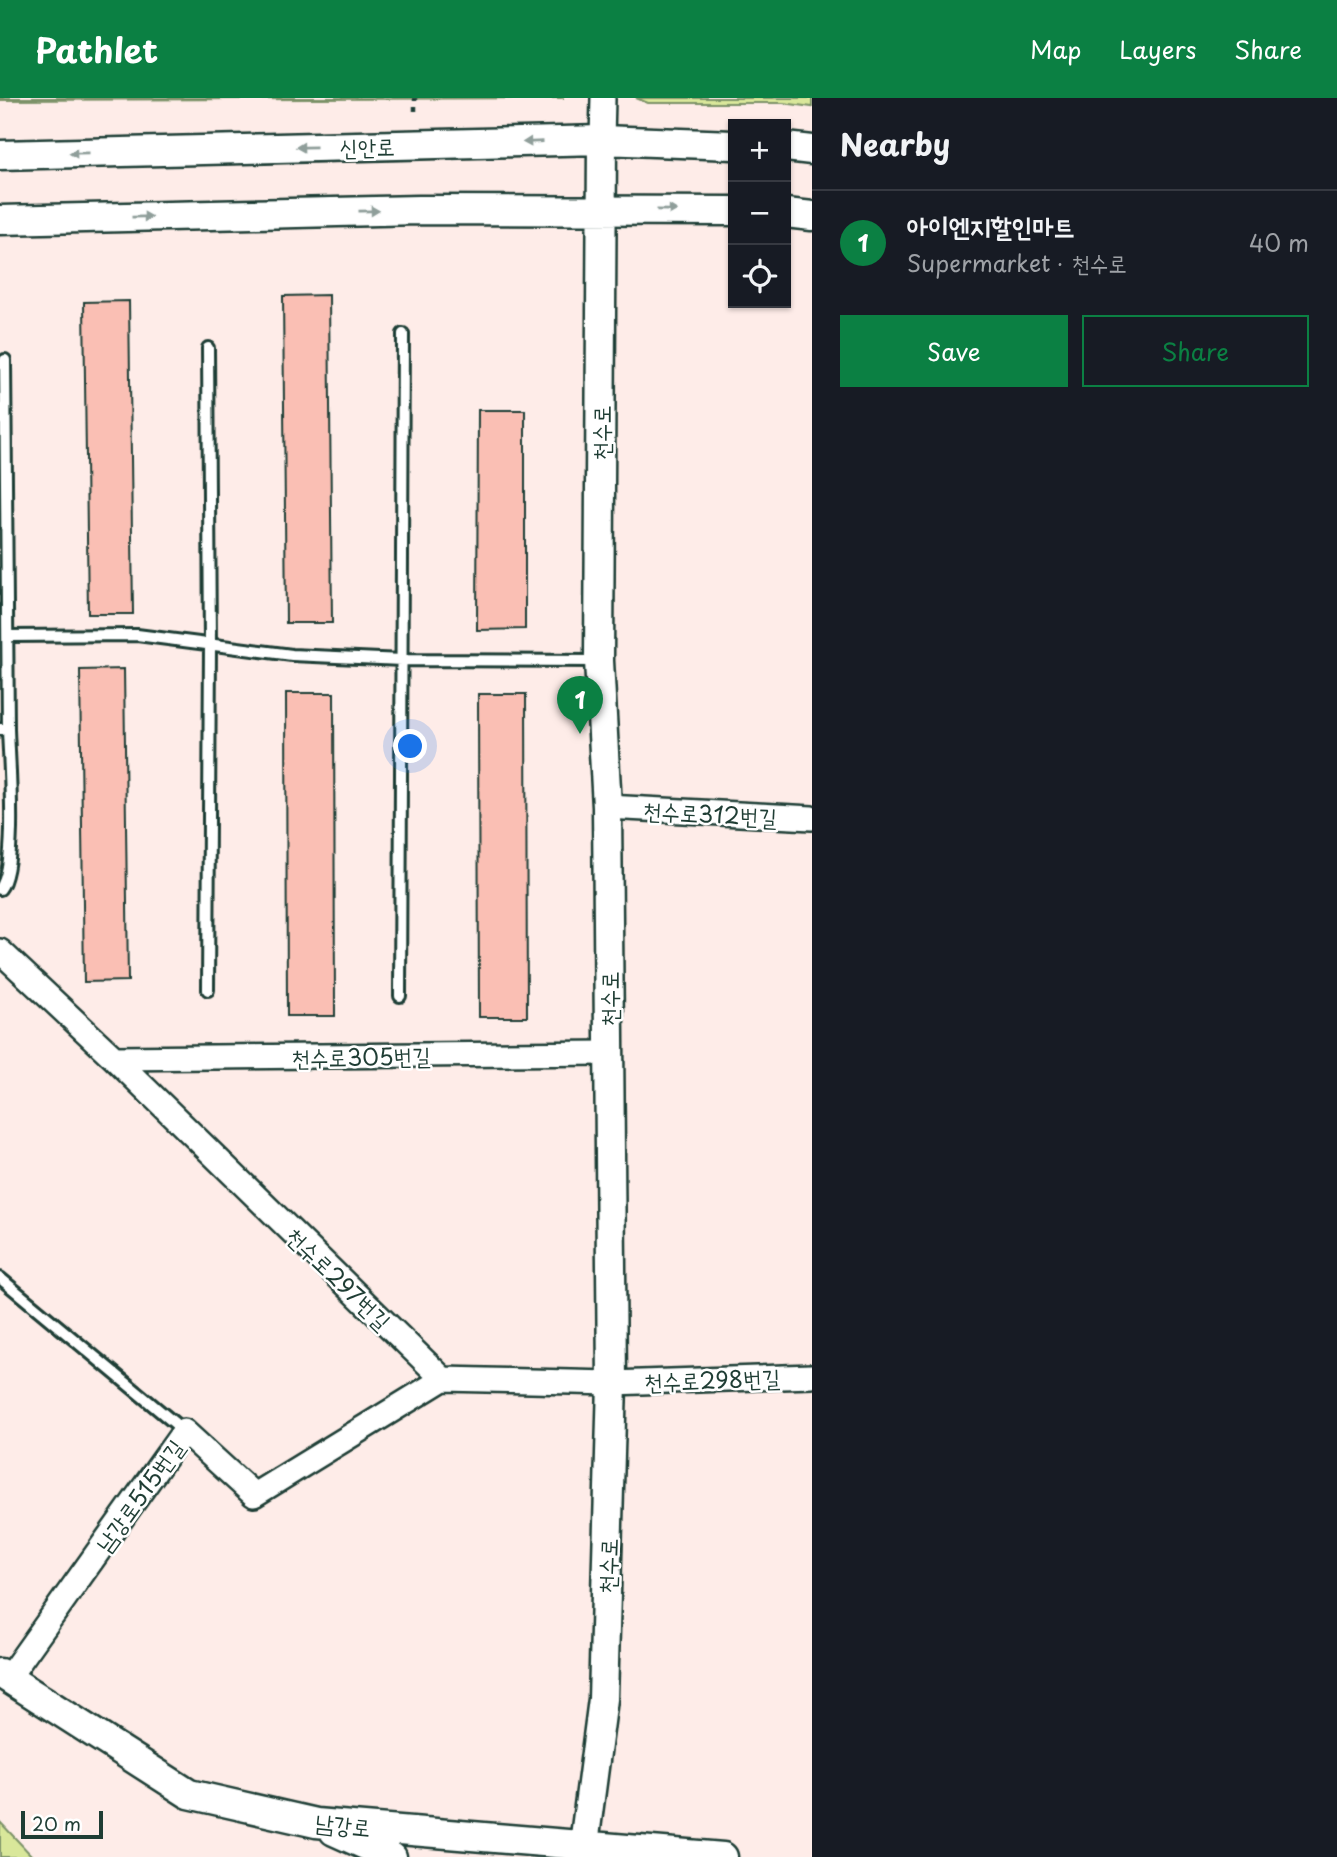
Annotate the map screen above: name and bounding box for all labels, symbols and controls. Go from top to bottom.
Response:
text: Pathlet [35,24,158,74]
text: Map [1030,31,1081,67]
text: Layers [1119,31,1196,67]
text: Share [1234,31,1302,67]
map controls [728,119,791,308]
button: + [728,119,791,182]
text: Nearby [840,121,950,166]
street label: 신안로 [339,128,395,164]
one-way arrow [522,136,544,147]
one-way arrow [295,142,317,153]
one-way arrow [67,147,89,158]
button: − [728,182,791,245]
one-way arrow [657,204,679,216]
one-way arrow [358,206,380,217]
text: 아이엔지할인마트 [907,206,1074,245]
one-way arrow [131,211,153,223]
text: 1 [858,225,869,260]
text: 40 m [1249,225,1309,260]
button: locate [728,245,791,308]
text: Supermarket · 천수로 [907,245,1127,280]
button: Save [840,315,1068,387]
button: Share [1082,315,1309,387]
street label: 천수로 [583,405,618,461]
pin: 1 [557,676,603,734]
your location [393,729,427,763]
street label: 천수로312번길 [642,792,778,834]
street label: 천수로 [591,971,626,1027]
street label: 천수로305번길 [291,1037,431,1075]
street label: 천수로297번길 [278,1219,400,1337]
street label: 천수로298번길 [643,1359,781,1399]
street label: 남강로515번길 [86,1431,192,1559]
street label: 천수로 [589,1538,625,1594]
street label: 남강로 [314,1804,372,1844]
scale bar [21,1808,103,1840]
text: 20 m [32,1809,81,1837]

